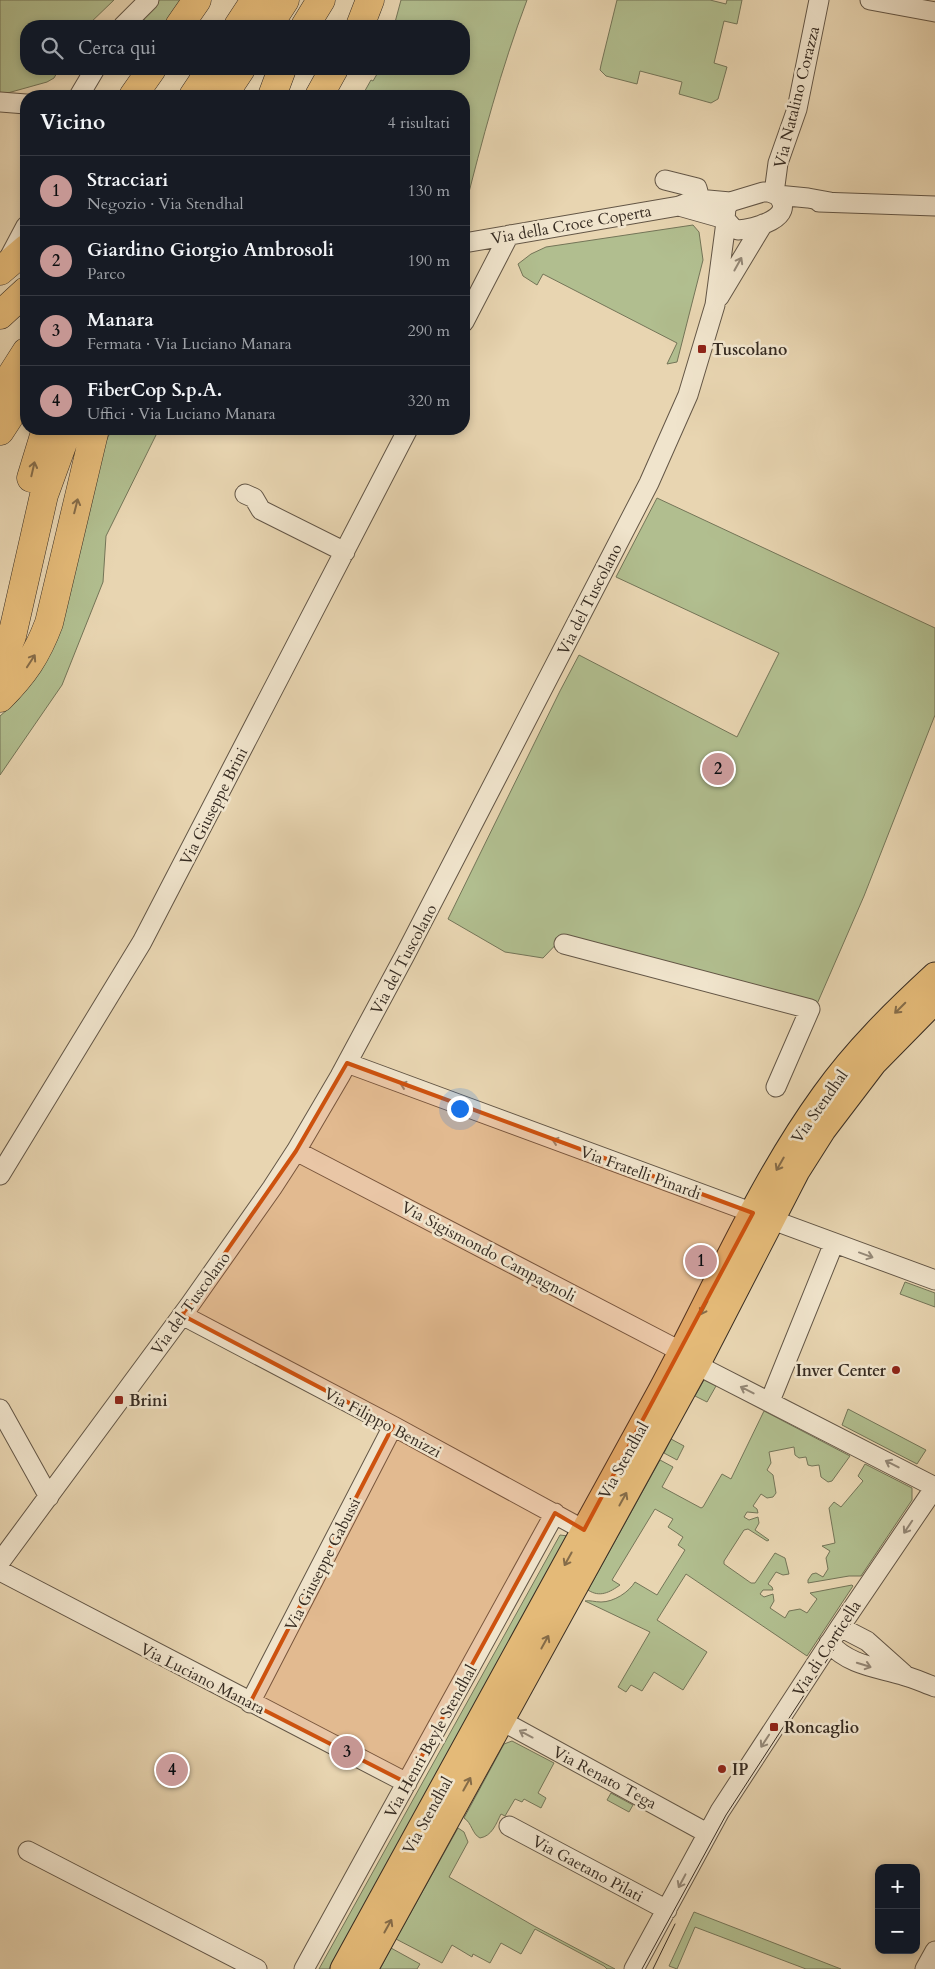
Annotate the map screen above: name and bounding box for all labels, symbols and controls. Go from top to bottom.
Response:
search box [20,20,470,75]
street label: Via Natalino Corazza [769,24,825,170]
icon: search [38,34,66,62]
text: Cerca qui [78,35,156,61]
text: Vicino [40,108,105,137]
text: 4 risultati [387,112,450,134]
text: Stracciari [87,167,168,193]
text: 1 [52,180,60,202]
text: 130 m [408,180,450,202]
text: Negozio · Via Stendhal [87,193,244,215]
street label: Via della Croce Coperta [489,200,653,250]
text: Giardino Giorgio Ambrosoli [87,237,334,263]
text: 2 [52,250,60,272]
text: 190 m [408,250,450,272]
one-way arrow [734,257,743,272]
text: Parco [87,263,125,285]
text: Manara [87,307,154,333]
text: 3 [52,320,60,342]
text: 290 m [408,320,450,342]
text: Fermata · Via Luciano Manara [87,333,292,355]
place label: Tuscolano [712,339,787,361]
marker: Tuscolano [696,343,708,355]
text: FiberCop S.p.A. [87,377,222,403]
text: 4 [52,390,60,412]
text: 320 m [408,390,450,412]
text: Uffici · Via Luciano Manara [87,403,276,425]
one-way arrow [29,461,38,477]
one-way arrow [72,498,81,514]
street label: Via del Tuscolano [552,540,628,659]
one-way arrow [26,654,37,668]
street label: Via Giuseppe Brini [175,743,253,869]
pin: 2 [702,750,734,788]
street label: Via del Tuscolano [365,900,442,1019]
one-way arrow [894,1002,906,1014]
street label: Via Stendhal [786,1065,853,1148]
one-way arrow [400,1081,415,1090]
your location [447,1096,473,1122]
one-way arrow [552,1137,567,1146]
street label: Via Fratelli Pinardi [577,1141,705,1205]
one-way arrow [774,1157,784,1171]
street label: Via Sigismondo Campagnoli [397,1196,580,1308]
pin: 1 [685,1242,717,1280]
street label: Via del Tuscolano [146,1247,236,1359]
one-way arrow [858,1251,873,1260]
one-way arrow [699,1300,708,1315]
place label: Inver Center [796,1360,887,1382]
marker: Inver Center [890,1364,902,1376]
street label: Via Filippo Benizzi [320,1383,446,1463]
one-way arrow [740,1385,755,1394]
place label: Brini [129,1390,167,1412]
marker: Brini [113,1394,125,1406]
street label: Via Stendhal [594,1418,654,1503]
one-way arrow [884,1459,899,1469]
one-way arrow [619,1492,628,1507]
street label: Via Giuseppe Gabussi [280,1494,366,1635]
one-way arrow [903,1520,913,1534]
one-way arrow [563,1551,573,1566]
street label: Via di Corticella [787,1596,866,1701]
one-way arrow [540,1634,550,1649]
street label: Via Luciano Manara [136,1638,269,1720]
one-way arrow [856,1660,872,1670]
street label: Via Henri Beyle Stendhal [380,1661,482,1822]
place label: Roncaglio [784,1717,859,1739]
marker: Roncaglio [768,1721,780,1733]
one-way arrow [519,1729,534,1739]
pin: 3 [331,1733,363,1771]
one-way arrow [760,1734,770,1748]
street label: Via Renato Tega [549,1741,660,1815]
pin: 4 [156,1751,188,1789]
place label: IP [732,1759,748,1781]
marker: IP [716,1763,728,1775]
street label: Via Stendhal [398,1773,458,1858]
one-way arrow [463,1777,472,1792]
street label: Via Gaetano Pilati [528,1830,647,1908]
map controls [875,1864,920,1954]
button: + [875,1864,920,1909]
one-way arrow [677,1873,686,1888]
button: − [875,1909,920,1954]
one-way arrow [384,1920,394,1934]

